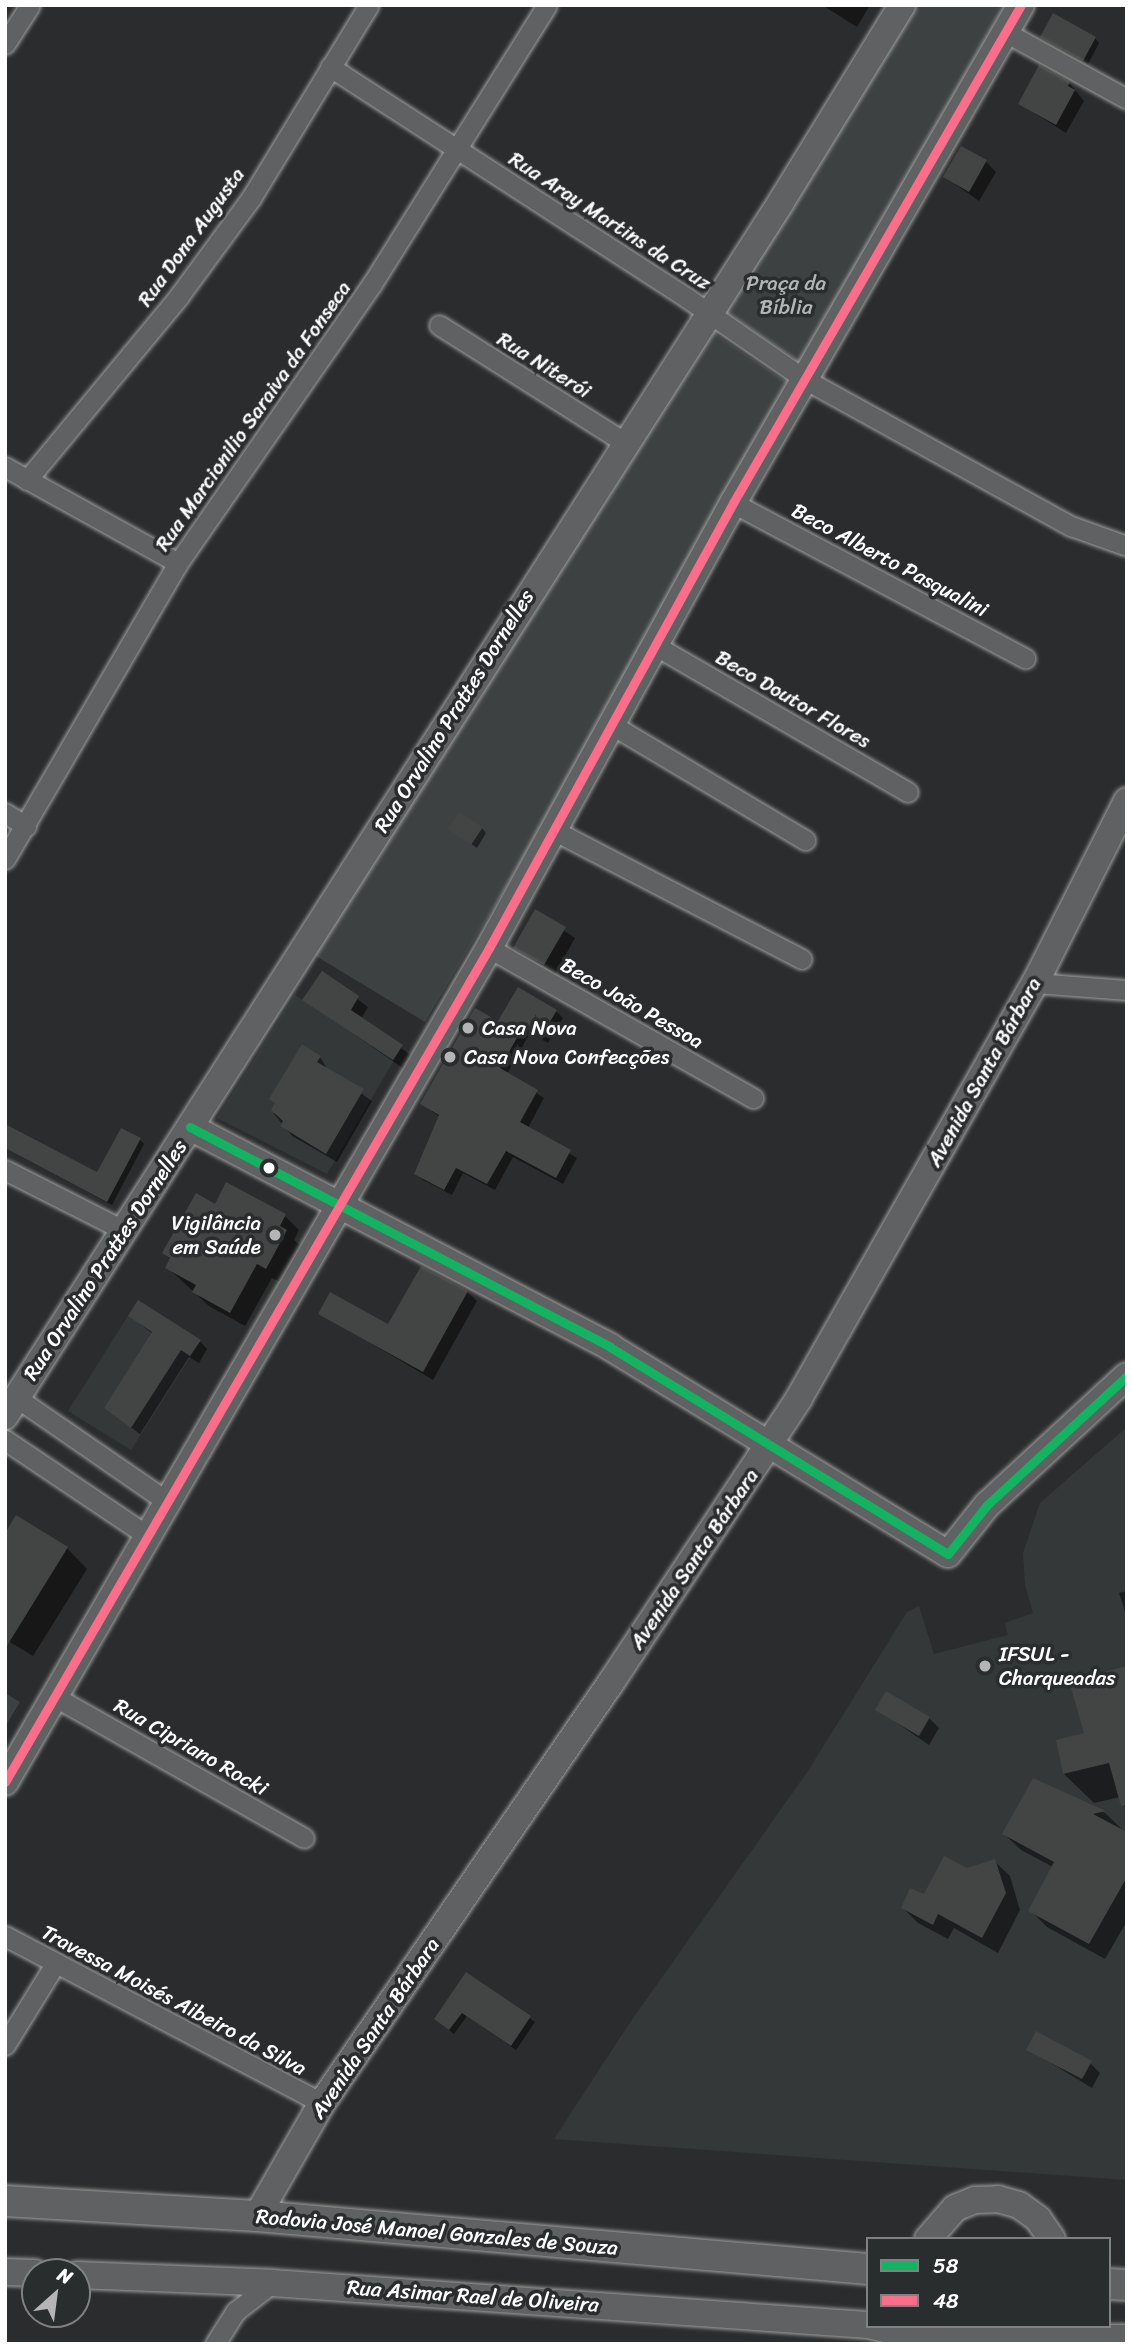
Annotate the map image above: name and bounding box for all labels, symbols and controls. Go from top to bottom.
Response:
street label: Rua Aray Martins da Cruz [504,146,716,296]
street label: Rua Dona Augusta [132,162,250,312]
park label: Praça da Bíblia [746,270,826,320]
street label: Rua Marcionilio Saraiva da Fonseca [150,276,356,556]
street label: Rua Niterói [493,326,595,404]
street label: Beco Alberto Pasqualini [787,497,993,623]
street label: Rua Orvalino Prattes Dornelles [369,585,539,837]
street label: Beco Doutor Flores [711,644,875,754]
street label: Beco João Pessoa [556,952,708,1054]
street label: Avenida Santa Bárbara [922,973,1046,1171]
place label: Casa Nova [482,1015,577,1041]
marker: Casa Nova [460,1020,476,1036]
place label: Casa Nova Confecções [464,1044,671,1070]
marker: Casa Nova Confecções [442,1049,458,1065]
street label: Rua Orvalino Prattes Dornelles [18,1135,192,1385]
unlabelled marker [262,1161,276,1175]
place label: Vigilância em Saúde [172,1210,261,1260]
marker: Vigilância em Saúde [267,1227,283,1243]
street label: Avenida Santa Bárbara [624,1464,764,1654]
place label: IFSUL - Charqueadas [999,1641,1116,1691]
marker: IFSUL - Charqueadas [977,1658,993,1674]
street label: Rua Cipriano Rocki [110,1693,272,1801]
street label: Travessa Moisés Aibeiro da Silva [37,1919,311,2081]
street label: Avenida Santa Bárbara [305,1933,445,2123]
street label: Rodovia José Manoel Gonzales de Souza [255,2204,619,2260]
legend [866,2237,1111,2328]
text: 58 [933,2247,959,2285]
north arrow [21,2258,91,2328]
text: N [52,2258,79,2293]
street label: Rua Asimar Rael de Oliveira [346,2275,600,2317]
text: 48 [933,2282,959,2320]

